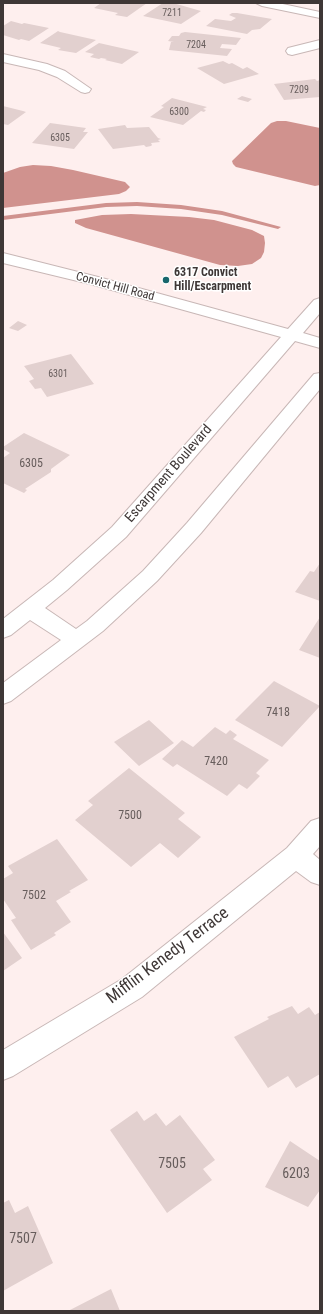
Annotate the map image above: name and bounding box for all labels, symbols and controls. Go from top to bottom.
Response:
house number: 7211 [162,7,182,19]
house number: 7204 [186,39,206,51]
house number: 7209 [289,84,309,96]
house number: 6300 [169,106,189,118]
house number: 6305 [50,132,70,144]
place label: 6317 Convict Hill/Escarpment [174,266,251,294]
street label: Convict Hill Road [74,270,156,304]
marker: 6317 Convict Hill/Escarpment [161,275,171,285]
house number: 6301 [48,368,68,380]
street label: Escarpment Boulevard [122,422,216,526]
house number: 6305 [19,457,43,471]
house number: 7418 [266,706,290,720]
house number: 7420 [204,755,228,769]
house number: 7500 [118,809,142,823]
house number: 7502 [22,889,46,903]
street label: Mifflin Kenedy Terrace [103,903,233,1009]
house number: 7505 [158,1156,186,1172]
house number: 6203 [282,1166,310,1182]
house number: 7507 [9,1231,37,1247]

